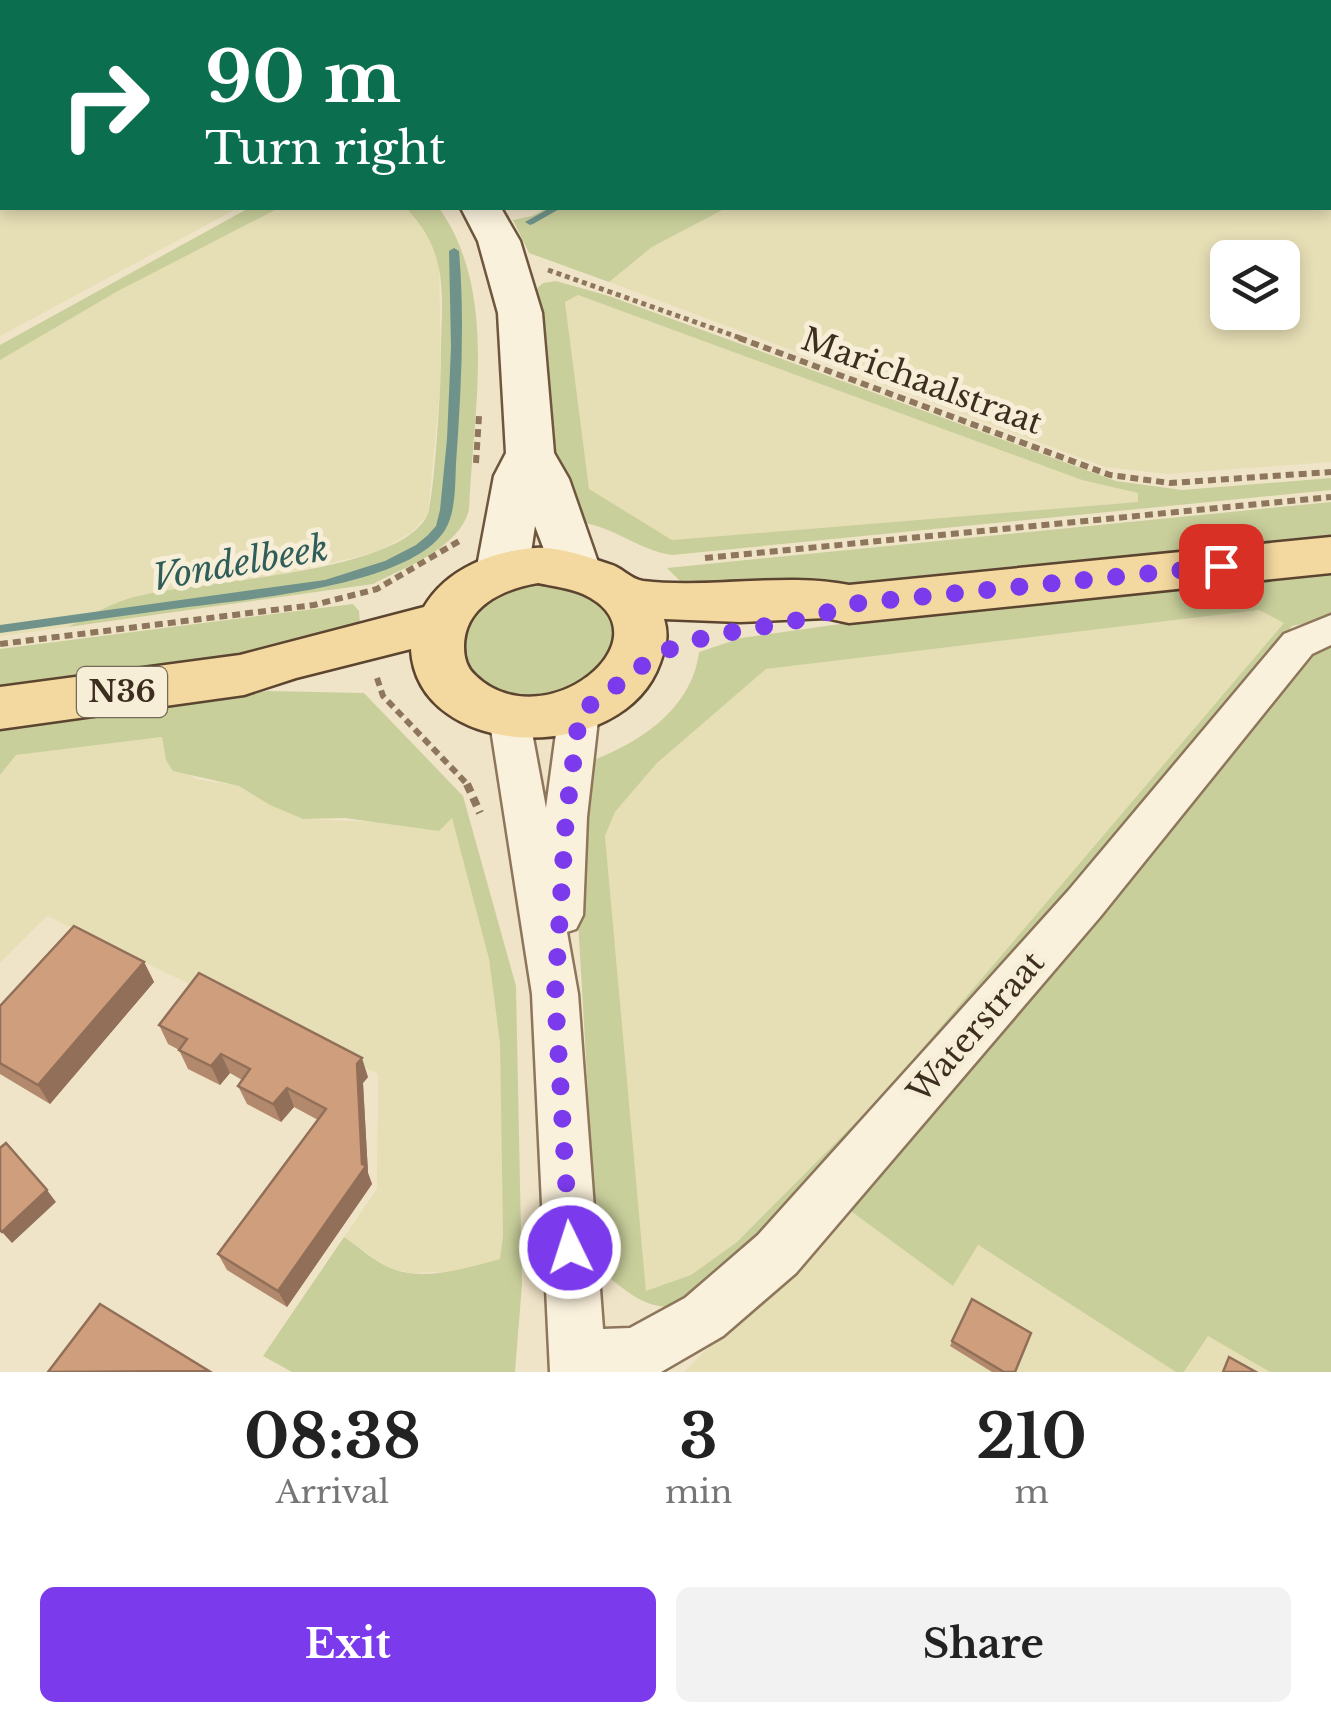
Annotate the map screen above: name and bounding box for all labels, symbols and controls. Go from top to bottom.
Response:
text: 90 m [205,34,401,121]
icon: right [40,40,170,170]
text: Turn right [205,120,446,176]
map controls [1210,240,1300,330]
button: layers [1210,240,1300,330]
street label: Marichaalstraat [796,319,1048,443]
pin [1179,524,1264,609]
water label: Vondelbeek [148,526,332,599]
icon: arrive [1194,539,1249,594]
road number: N36 [77,667,167,717]
street label: Waterstraat [899,943,1053,1112]
position arrow [518,1196,622,1300]
text: 08:38 [244,1400,421,1474]
text: 3 [679,1400,718,1474]
text: 210 [976,1400,1087,1474]
text: Arrival [276,1472,389,1512]
text: min [665,1472,732,1512]
text: m [1014,1472,1049,1512]
button: Exit [40,1587,656,1702]
button: Share [676,1587,1291,1702]

